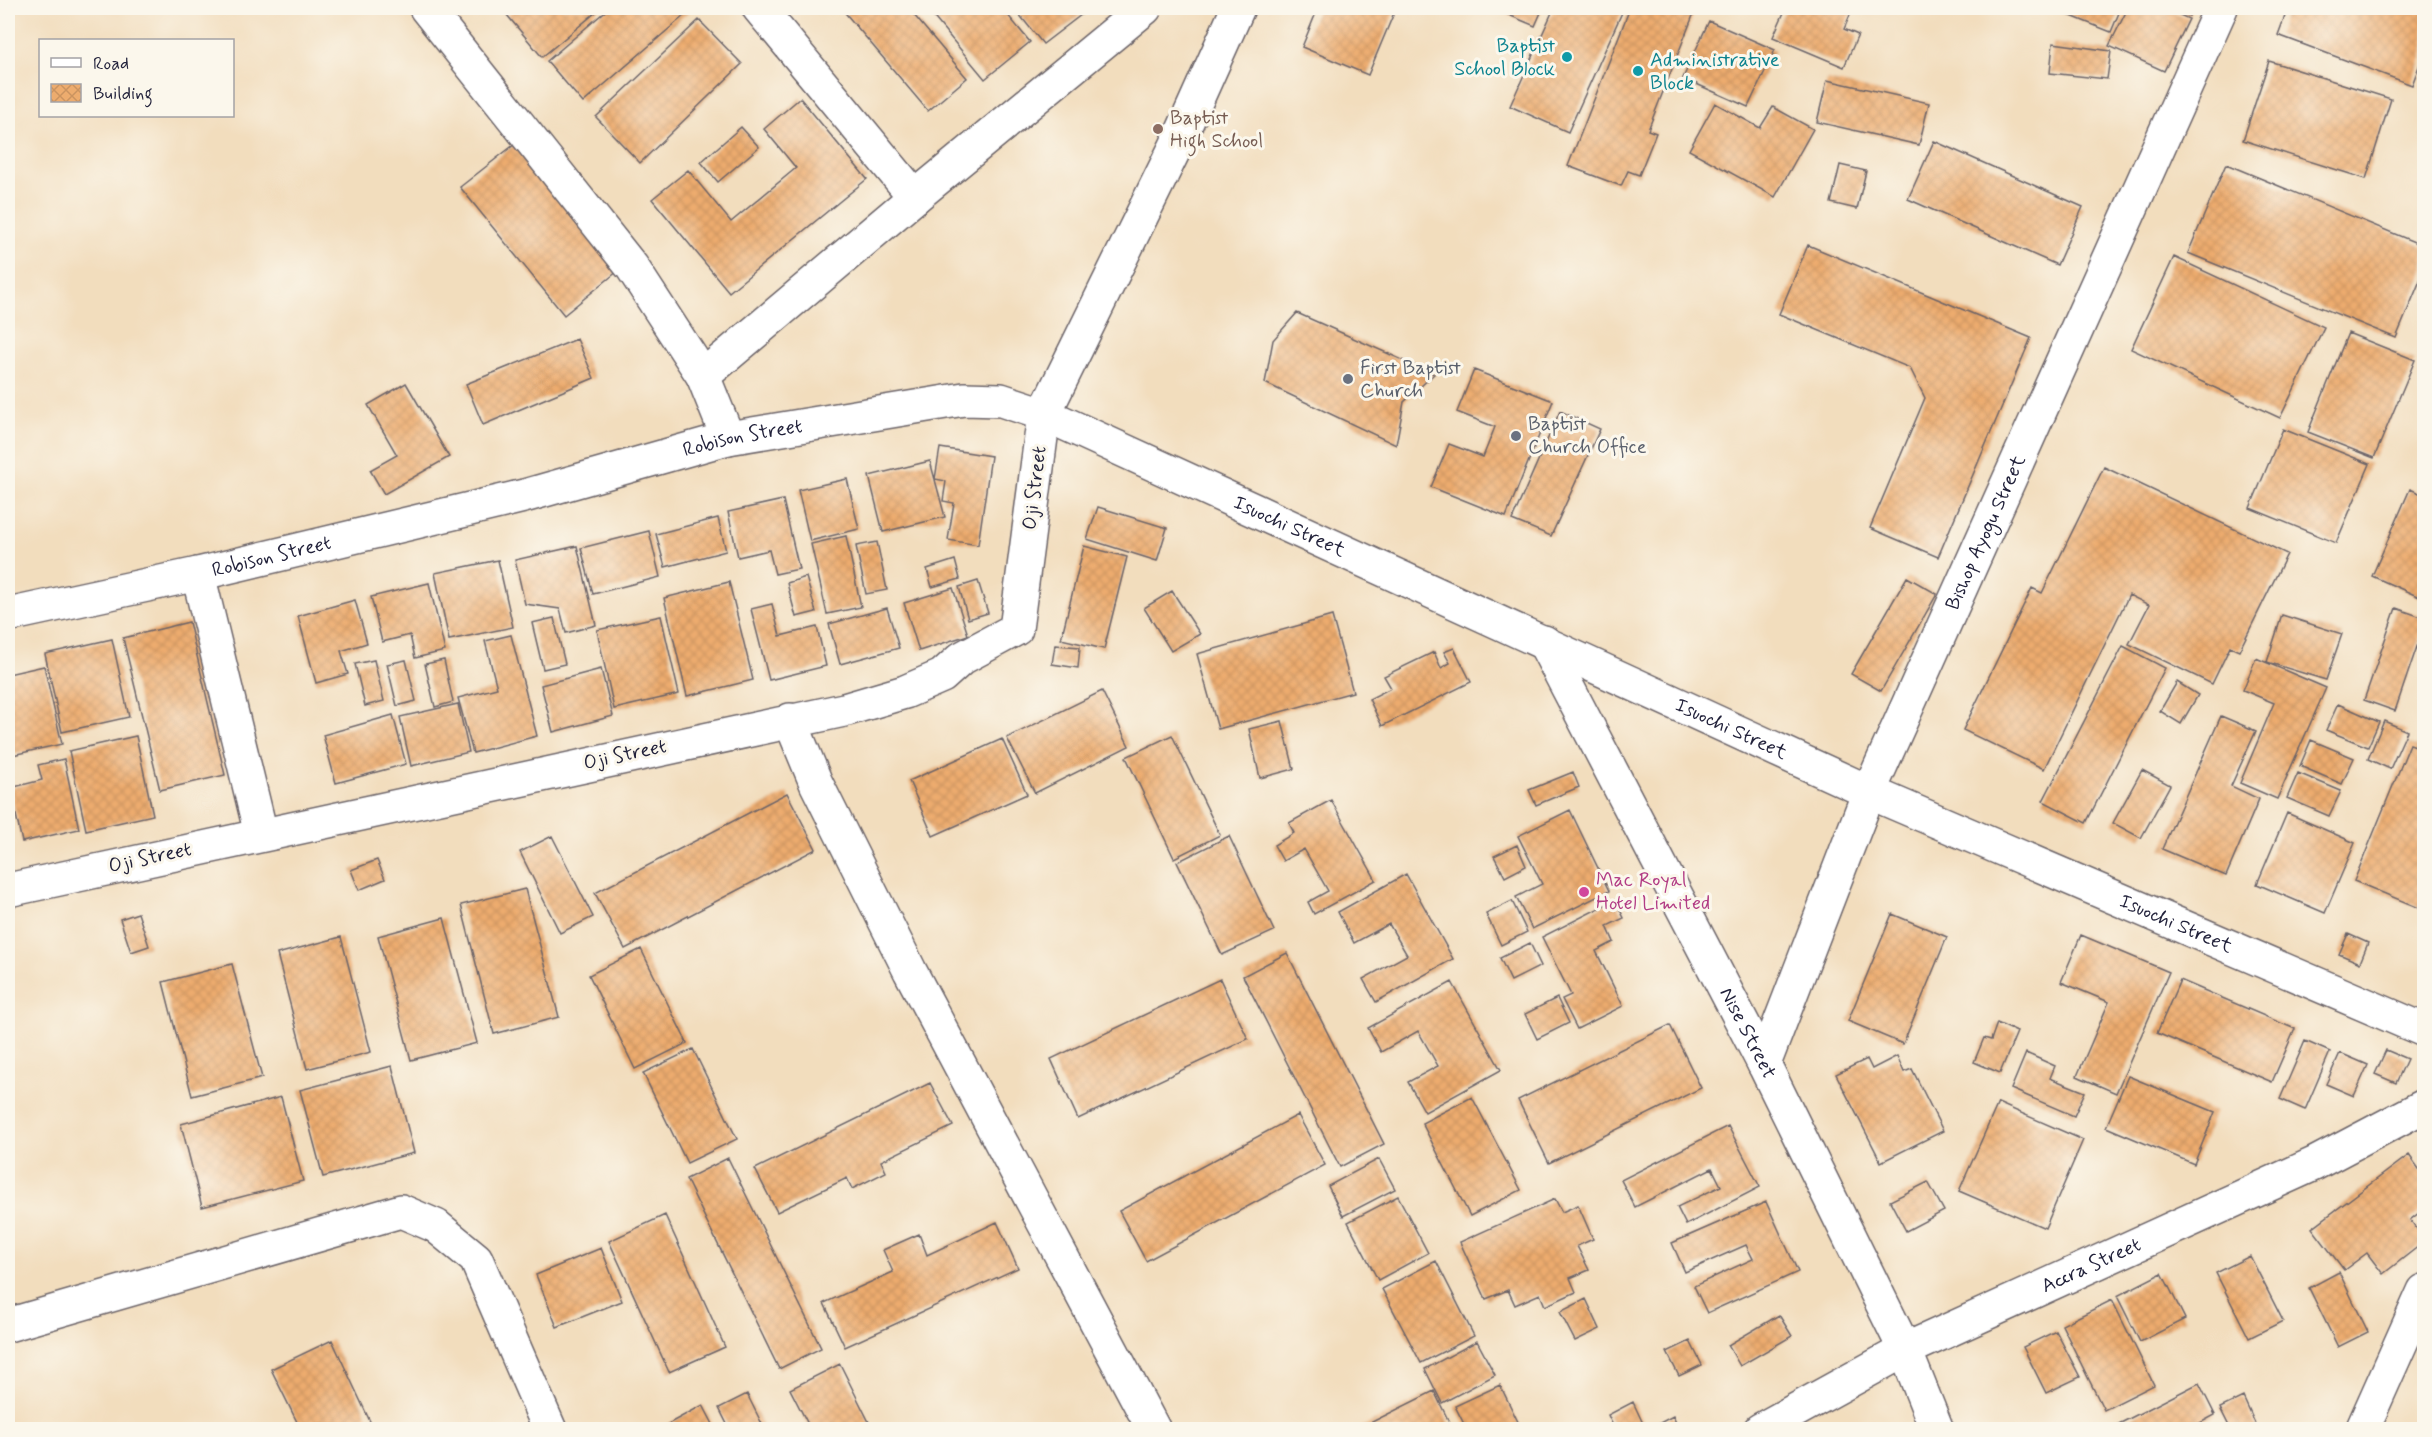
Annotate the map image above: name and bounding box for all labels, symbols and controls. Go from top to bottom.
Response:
place label: Baptist School Block [1454,33,1555,83]
legend [39,39,234,117]
place label: Administrative Block [1650,47,1780,97]
marker: Baptist School Block [1560,50,1574,64]
text: Road [93,52,129,76]
marker: Administrative Block [1631,64,1645,78]
text: Building [93,82,153,108]
place label: Baptist High School [1170,105,1263,157]
marker: Baptist High School [1151,122,1165,136]
place label: First Baptist Church [1360,355,1461,405]
marker: First Baptist Church [1341,372,1355,386]
place label: Baptist Church Office [1528,411,1647,461]
street label: Robison Street [680,412,804,464]
marker: Baptist Church Office [1509,429,1523,443]
street label: Oji Street [1016,445,1054,531]
street label: Bishop Ayogu Street [1939,450,2032,614]
street label: Isuochi Street [1229,489,1350,564]
street label: Robison Street [209,529,334,584]
street label: Isuochi Street [1671,692,1792,766]
street label: Oji Street [581,733,669,777]
street label: Oji Street [106,836,194,880]
place label: Mac Royal Hotel Limited [1596,867,1710,917]
marker: Mac Royal Hotel Limited [1577,885,1591,899]
street label: Isuochi Street [2115,887,2237,960]
street label: Nise Street [1713,983,1783,1083]
street label: Accra Street [2037,1231,2145,1300]

